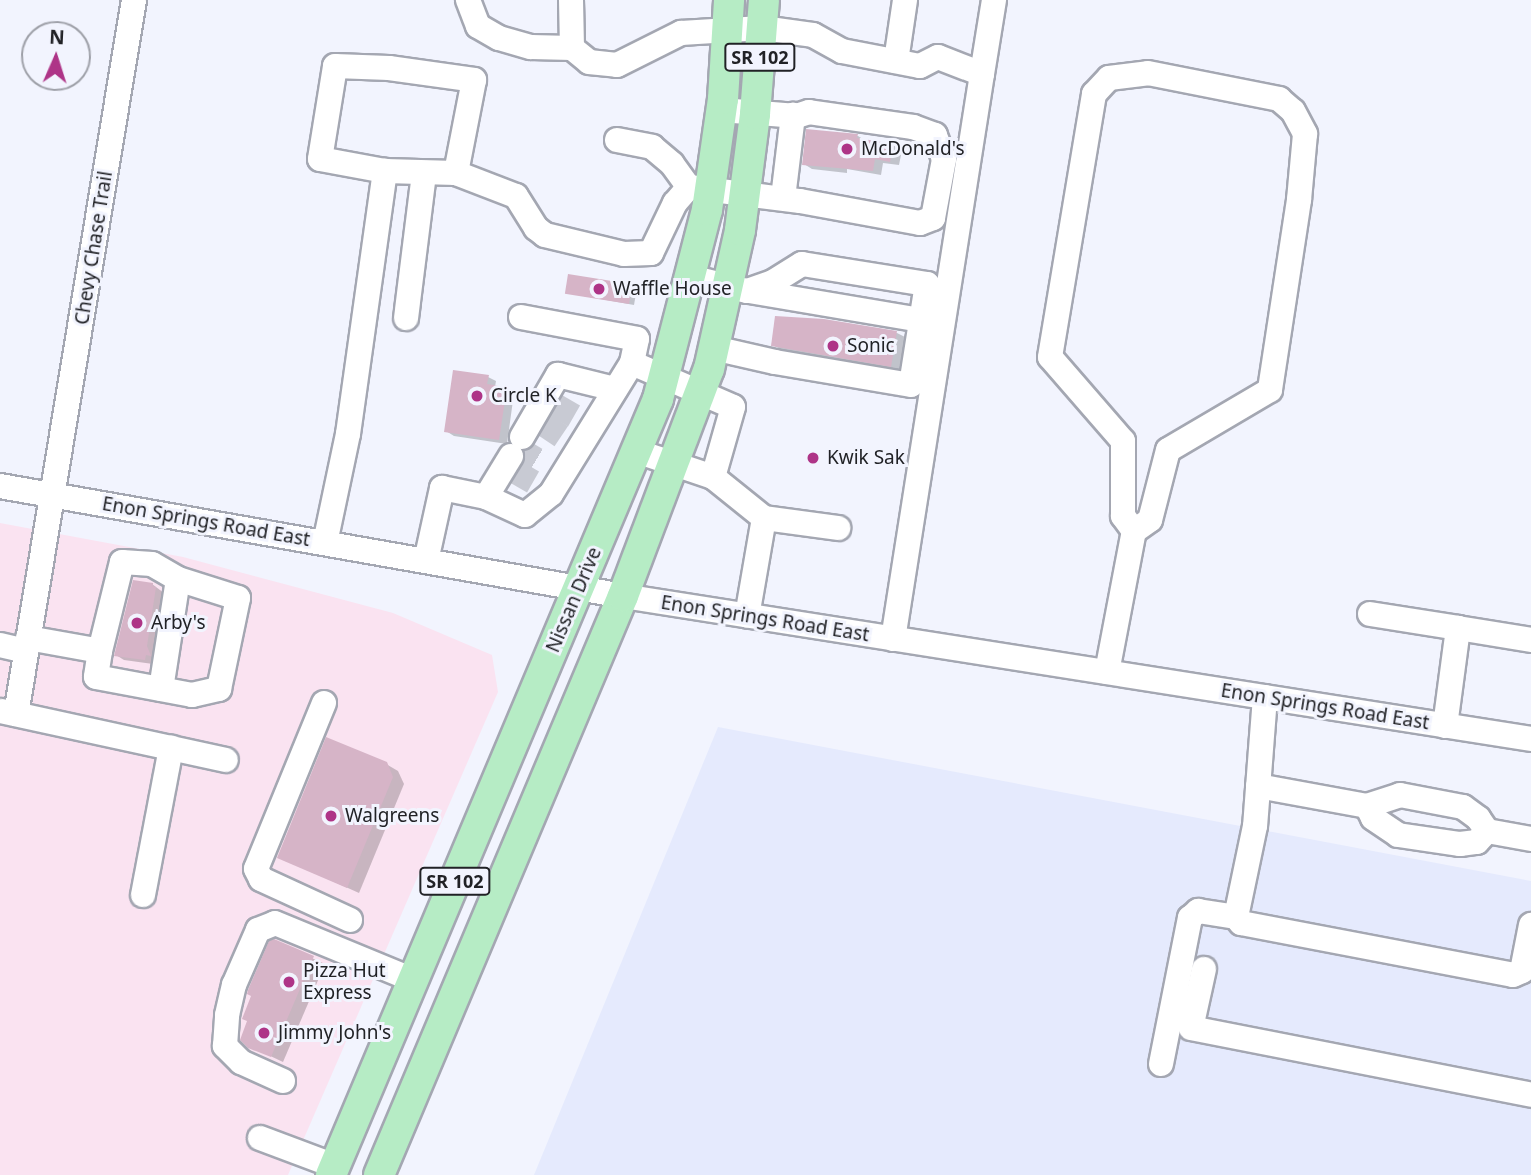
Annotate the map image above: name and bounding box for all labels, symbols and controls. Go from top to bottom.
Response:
north arrow [21,21,91,91]
text: N [49,24,65,50]
road number: SR 102 [723,42,797,72]
place label: McDonald's [861,138,965,160]
marker: McDonald's [839,141,855,157]
street label: Chevy Chase Trail [71,170,117,326]
place label: Waffle House [613,278,732,300]
marker: Waffle House [591,281,607,297]
place label: Sonic [847,335,895,357]
marker: Sonic [825,338,841,354]
place label: Circle K [491,385,557,407]
marker: Circle K [469,388,485,404]
place label: Kwik Sak [827,447,905,469]
marker: Kwik Sak [805,450,821,466]
street label: Enon Springs Road East [100,492,312,552]
street label: Nissan Drive [542,544,606,656]
street label: Enon Springs Road East [659,591,871,647]
place label: Arby's [151,612,206,634]
marker: Arby's [129,615,145,631]
street label: Enon Springs Road East [1219,679,1431,735]
place label: Walgreens [345,805,439,827]
marker: Walgreens [323,808,339,824]
road number: SR 102 [418,866,492,896]
place label: Pizza Hut Express [303,960,386,1004]
marker: Pizza Hut Express [281,974,297,990]
place label: Jimmy John's [278,1022,391,1044]
marker: Jimmy John's [256,1025,272,1041]

